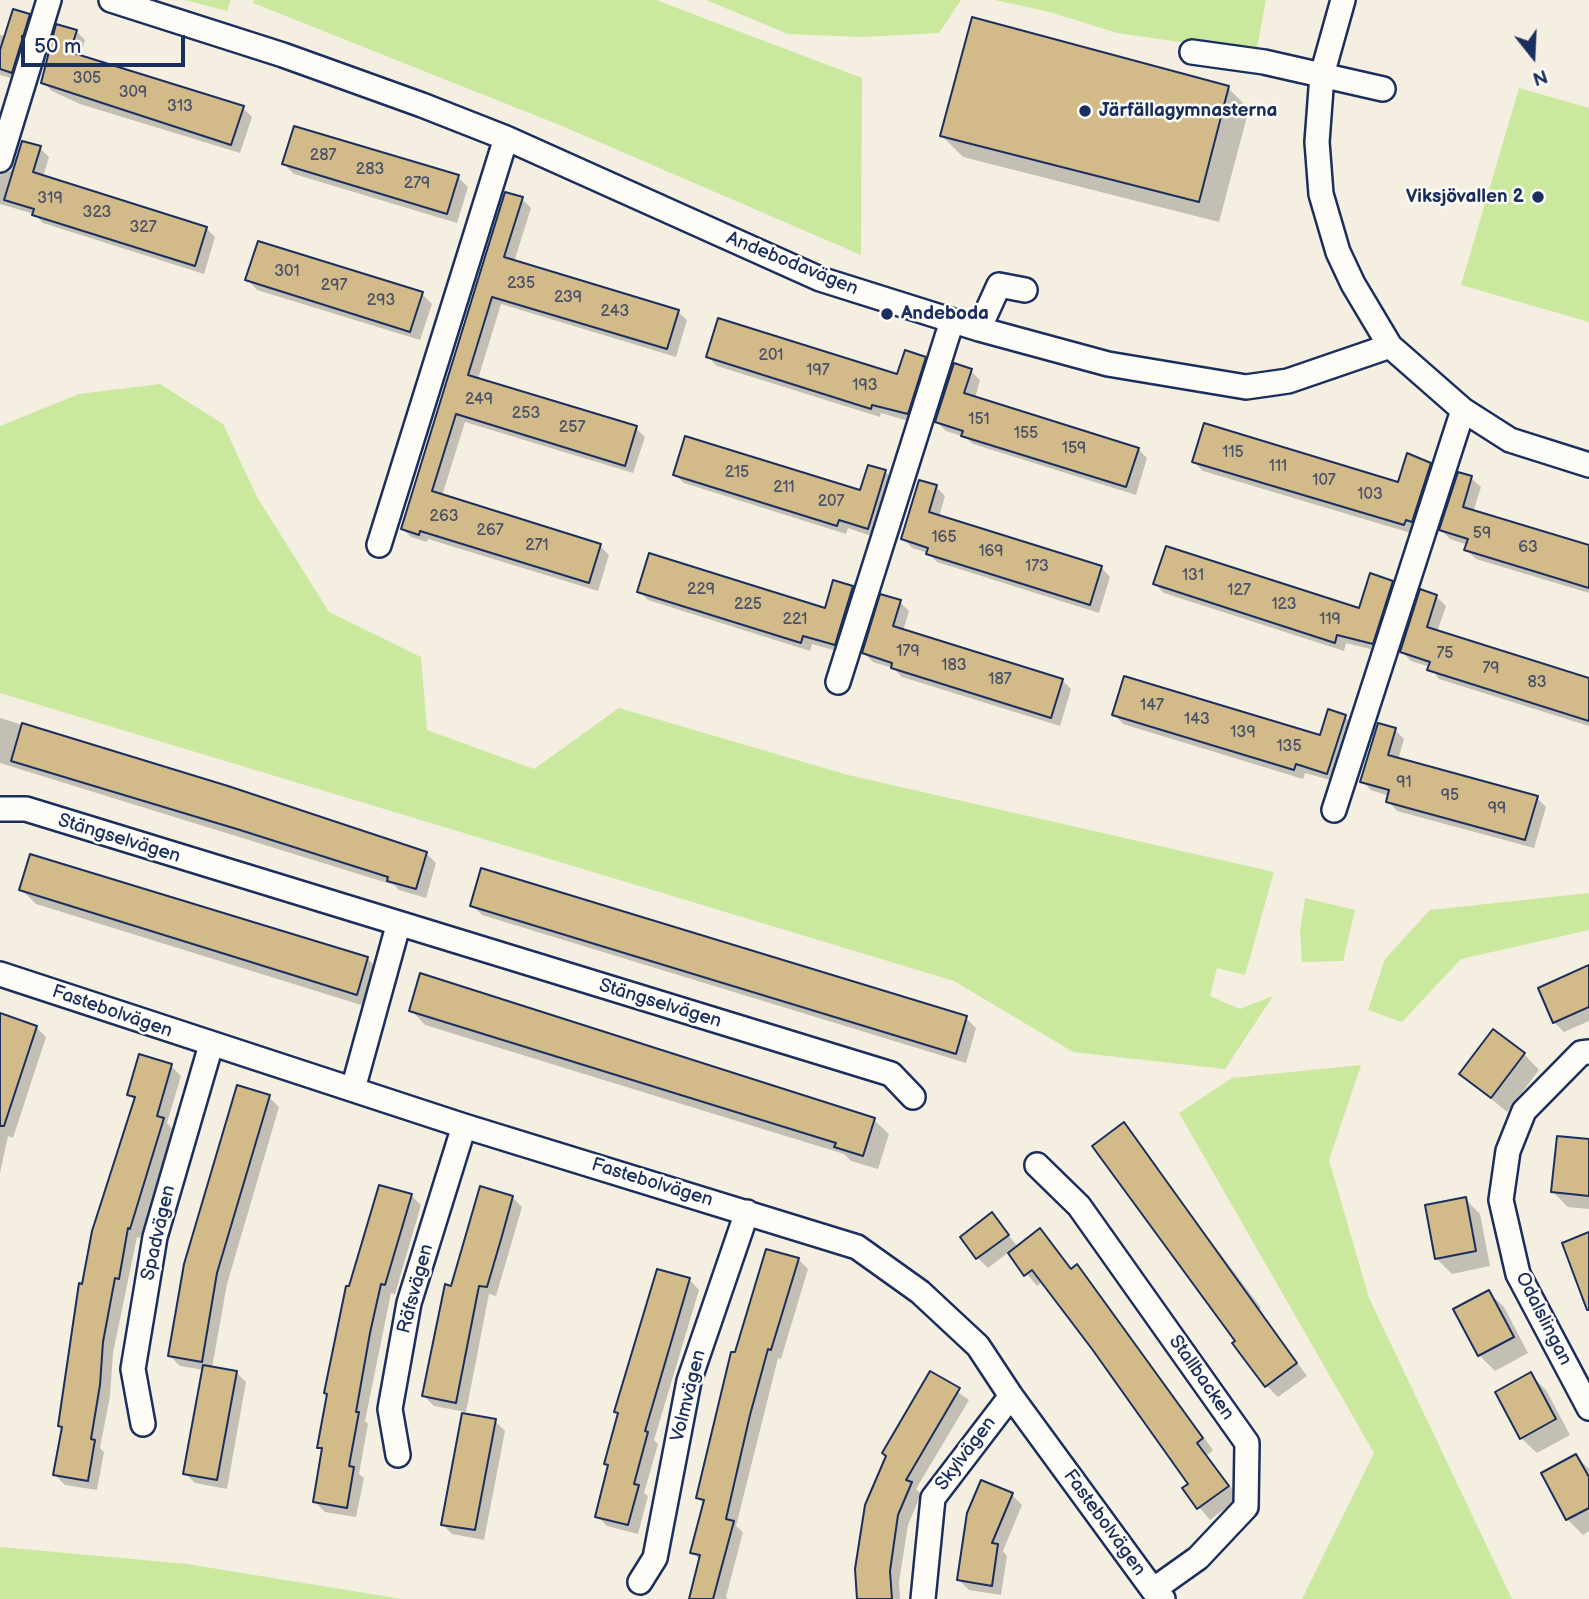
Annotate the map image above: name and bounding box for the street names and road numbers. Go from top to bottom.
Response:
street label: Andebodavägen [723,227,861,301]
street label: Stängselvägen [55,810,183,868]
street label: Stängselvägen [596,975,724,1033]
street label: Fastebolvägen [49,981,175,1043]
street label: Fastebolvägen [589,1154,715,1212]
street label: Spadvägen [137,1183,181,1283]
street label: Räfsvägen [393,1242,439,1336]
street label: Odalslingan [1510,1269,1576,1369]
street label: Stallbacken [1163,1331,1239,1425]
street label: Volmvägen [667,1348,711,1444]
street label: Skylvägen [931,1413,1001,1495]
street label: Fastebolvägen [1058,1465,1150,1581]

